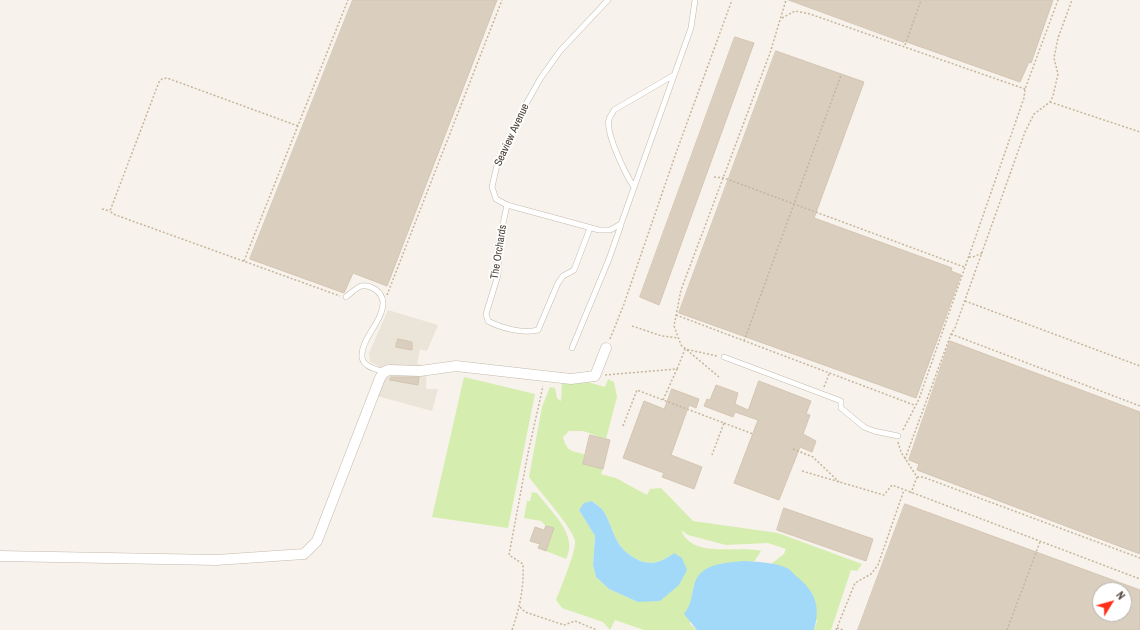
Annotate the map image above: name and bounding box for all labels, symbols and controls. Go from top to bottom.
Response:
street label: Seaview Avenue [492,102,532,168]
street label: The Orchards [488,224,510,280]
north arrow [1092,582,1132,622]
text: N [1113,589,1128,602]

